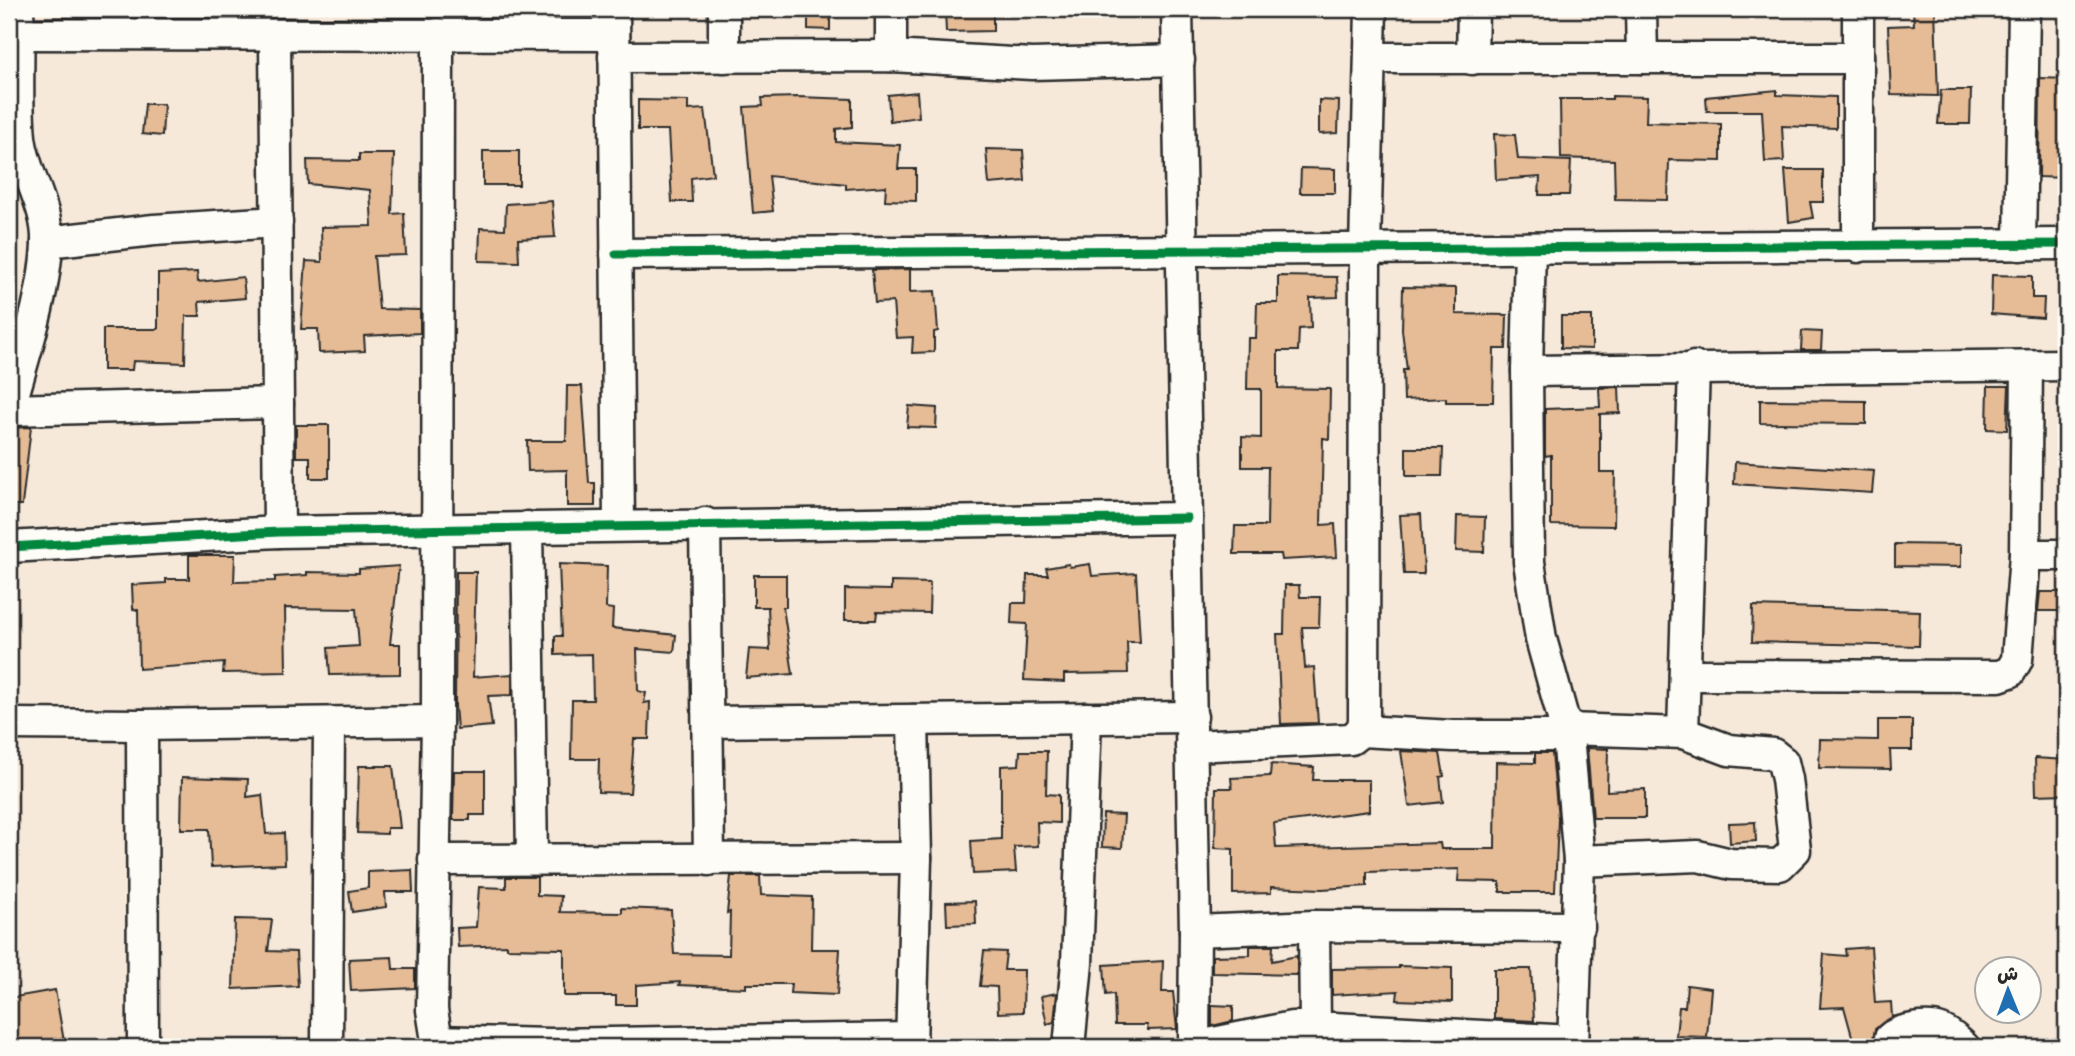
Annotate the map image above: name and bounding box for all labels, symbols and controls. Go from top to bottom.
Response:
north arrow [1974,954,2044,1024]
text: ش [1997,960,2018,986]

